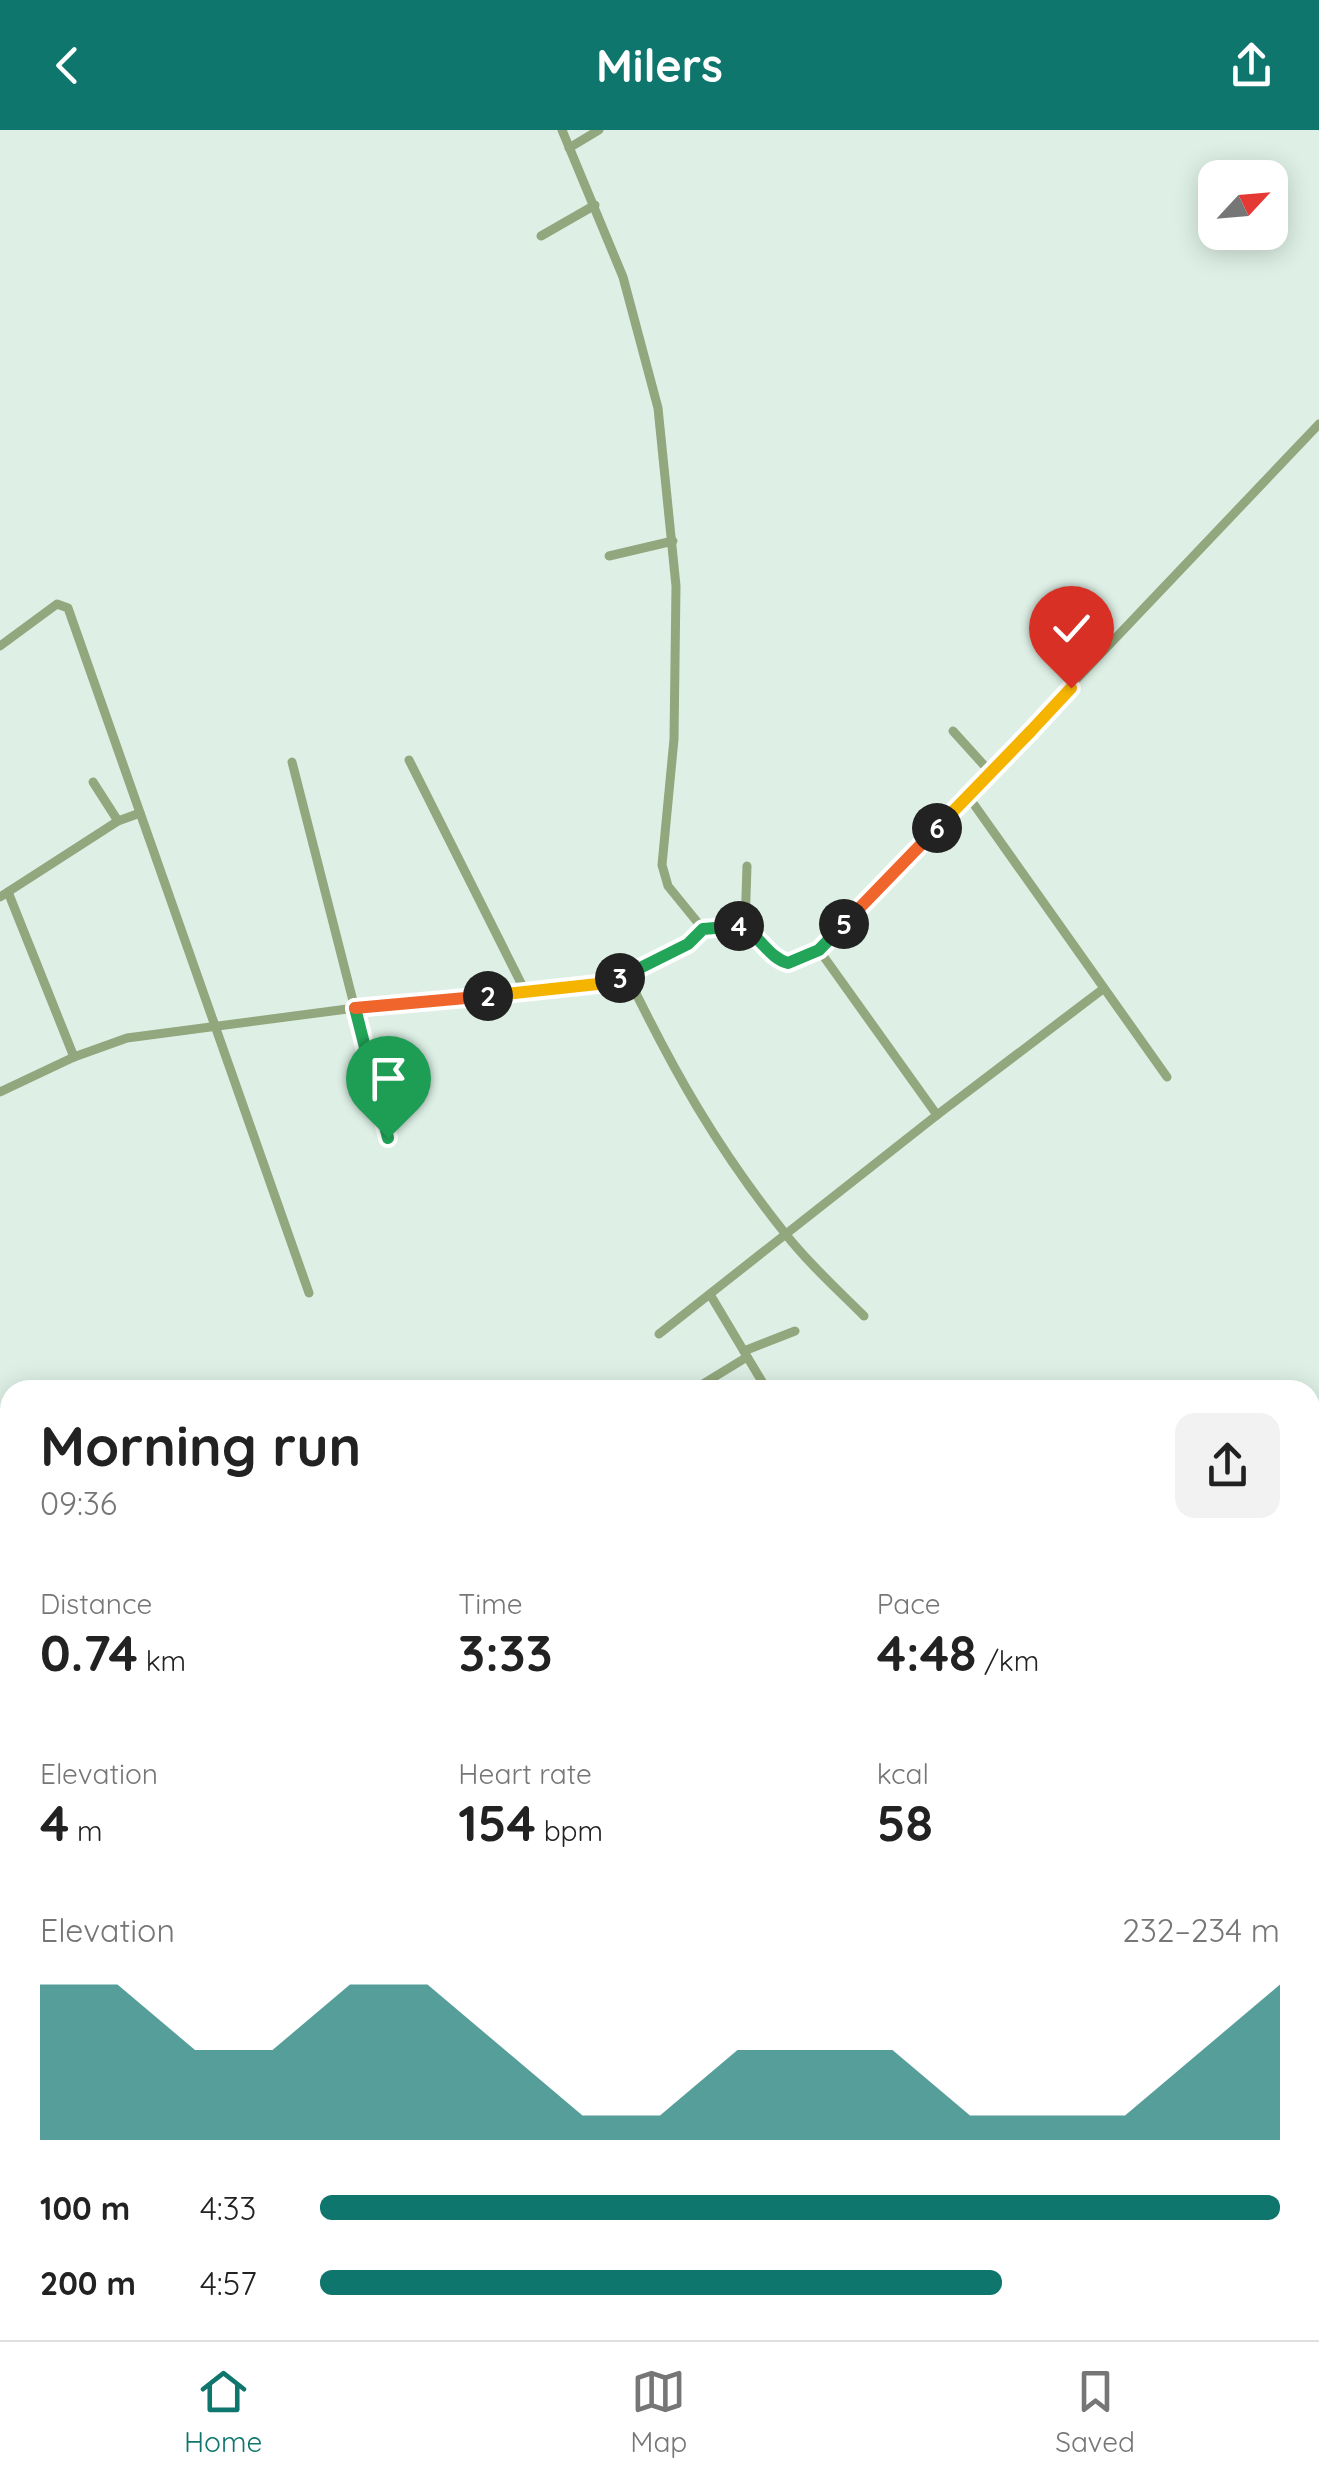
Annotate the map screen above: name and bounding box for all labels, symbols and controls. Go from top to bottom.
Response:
text: Milers [596,37,723,93]
icon: back [40,38,95,93]
icon: share [1224,38,1279,93]
north arrow [1198,160,1288,250]
map controls [1198,160,1288,250]
pin [1029,586,1114,689]
icon: check [1044,601,1099,656]
pin: 6 [912,803,962,853]
text: 6 [929,810,945,845]
pin: 5 [819,899,869,949]
pin: 4 [714,901,764,951]
text: 5 [836,906,852,941]
text: 4 [731,908,747,943]
pin: 3 [595,953,645,1003]
text: 3 [612,960,628,995]
pin: 2 [463,971,513,1021]
text: 2 [480,978,496,1013]
pin [346,1036,431,1139]
icon: arrive [361,1051,416,1106]
text: Morning run [40,1411,361,1480]
button: share [1175,1413,1280,1518]
text: 09:36 [40,1483,117,1523]
text: Distance [40,1586,152,1621]
text: Time [458,1586,523,1621]
text: Pace [877,1586,941,1621]
text: 0.74 [40,1621,138,1684]
text: 3:33 [458,1621,553,1684]
text: 4:48 [877,1621,977,1684]
text: km [138,1643,186,1678]
text: /km [977,1643,1039,1678]
text: Elevation [40,1756,158,1791]
text: Heart rate [458,1756,592,1791]
text: kcal [877,1756,929,1791]
text: 4 [40,1791,69,1854]
text: 154 [458,1791,536,1854]
text: 58 [877,1791,933,1854]
text: m [69,1813,103,1848]
text: bpm [536,1813,603,1848]
text: Elevation [40,1910,175,1950]
text: 232–234 m [1122,1910,1280,1950]
text: 100 m [40,2188,130,2228]
text: 4:33 [200,2188,256,2228]
text: 200 m [40,2263,136,2303]
text: 4:57 [200,2263,257,2303]
tab: Home [184,2364,262,2459]
tab: Map [630,2364,687,2459]
tab: Saved [1055,2364,1135,2459]

